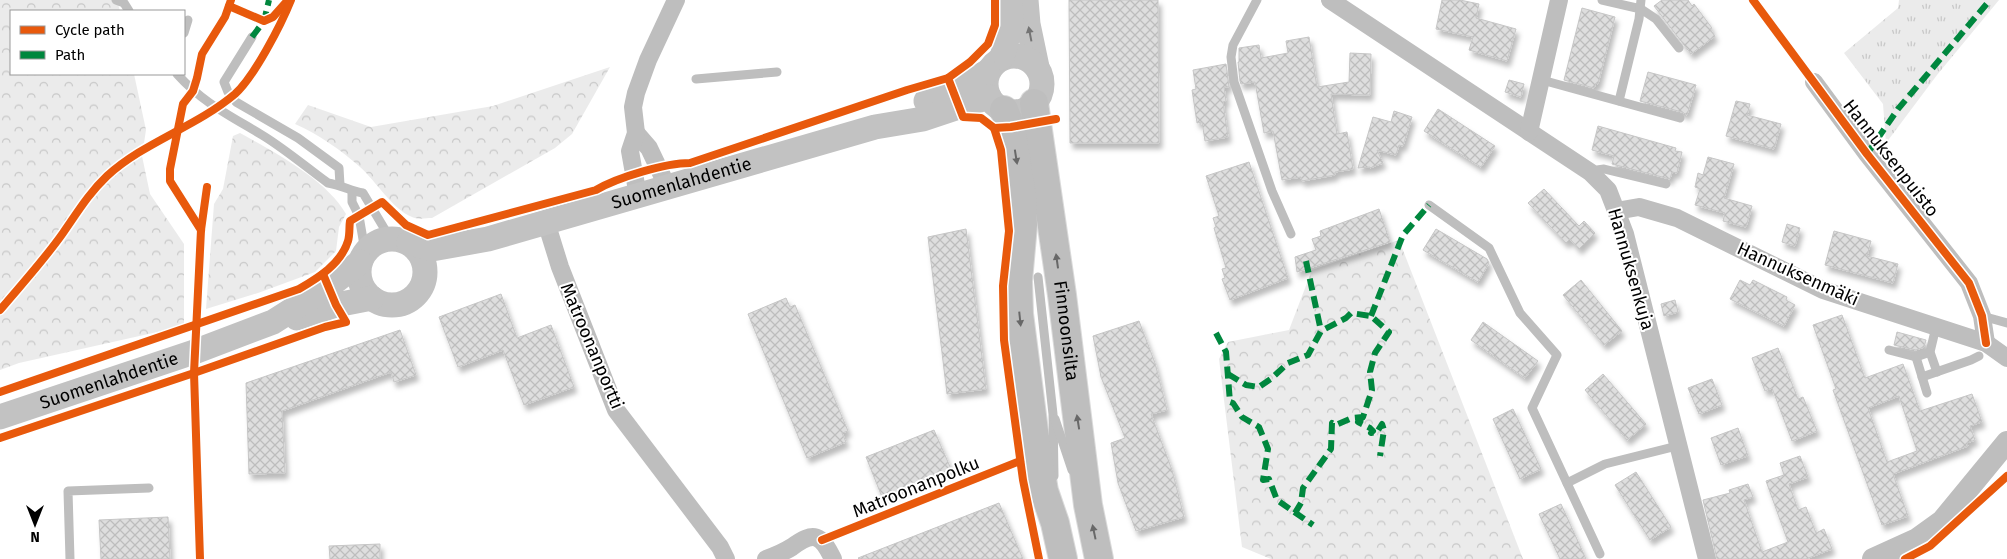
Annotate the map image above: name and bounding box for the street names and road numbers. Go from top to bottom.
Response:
street label: Hannuksenpuisto [1838,95,1944,221]
street label: Suomenlahdentie [609,152,754,214]
street label: Hannuksenkuja [1603,205,1659,333]
street label: Hannuksenmäki [1734,237,1862,311]
street label: Finnoonsilta [1049,279,1084,382]
street label: Matroonanportti [556,280,628,412]
street label: Suomenlahdentie [37,347,181,414]
street label: Matroonanpolku [849,452,983,522]

